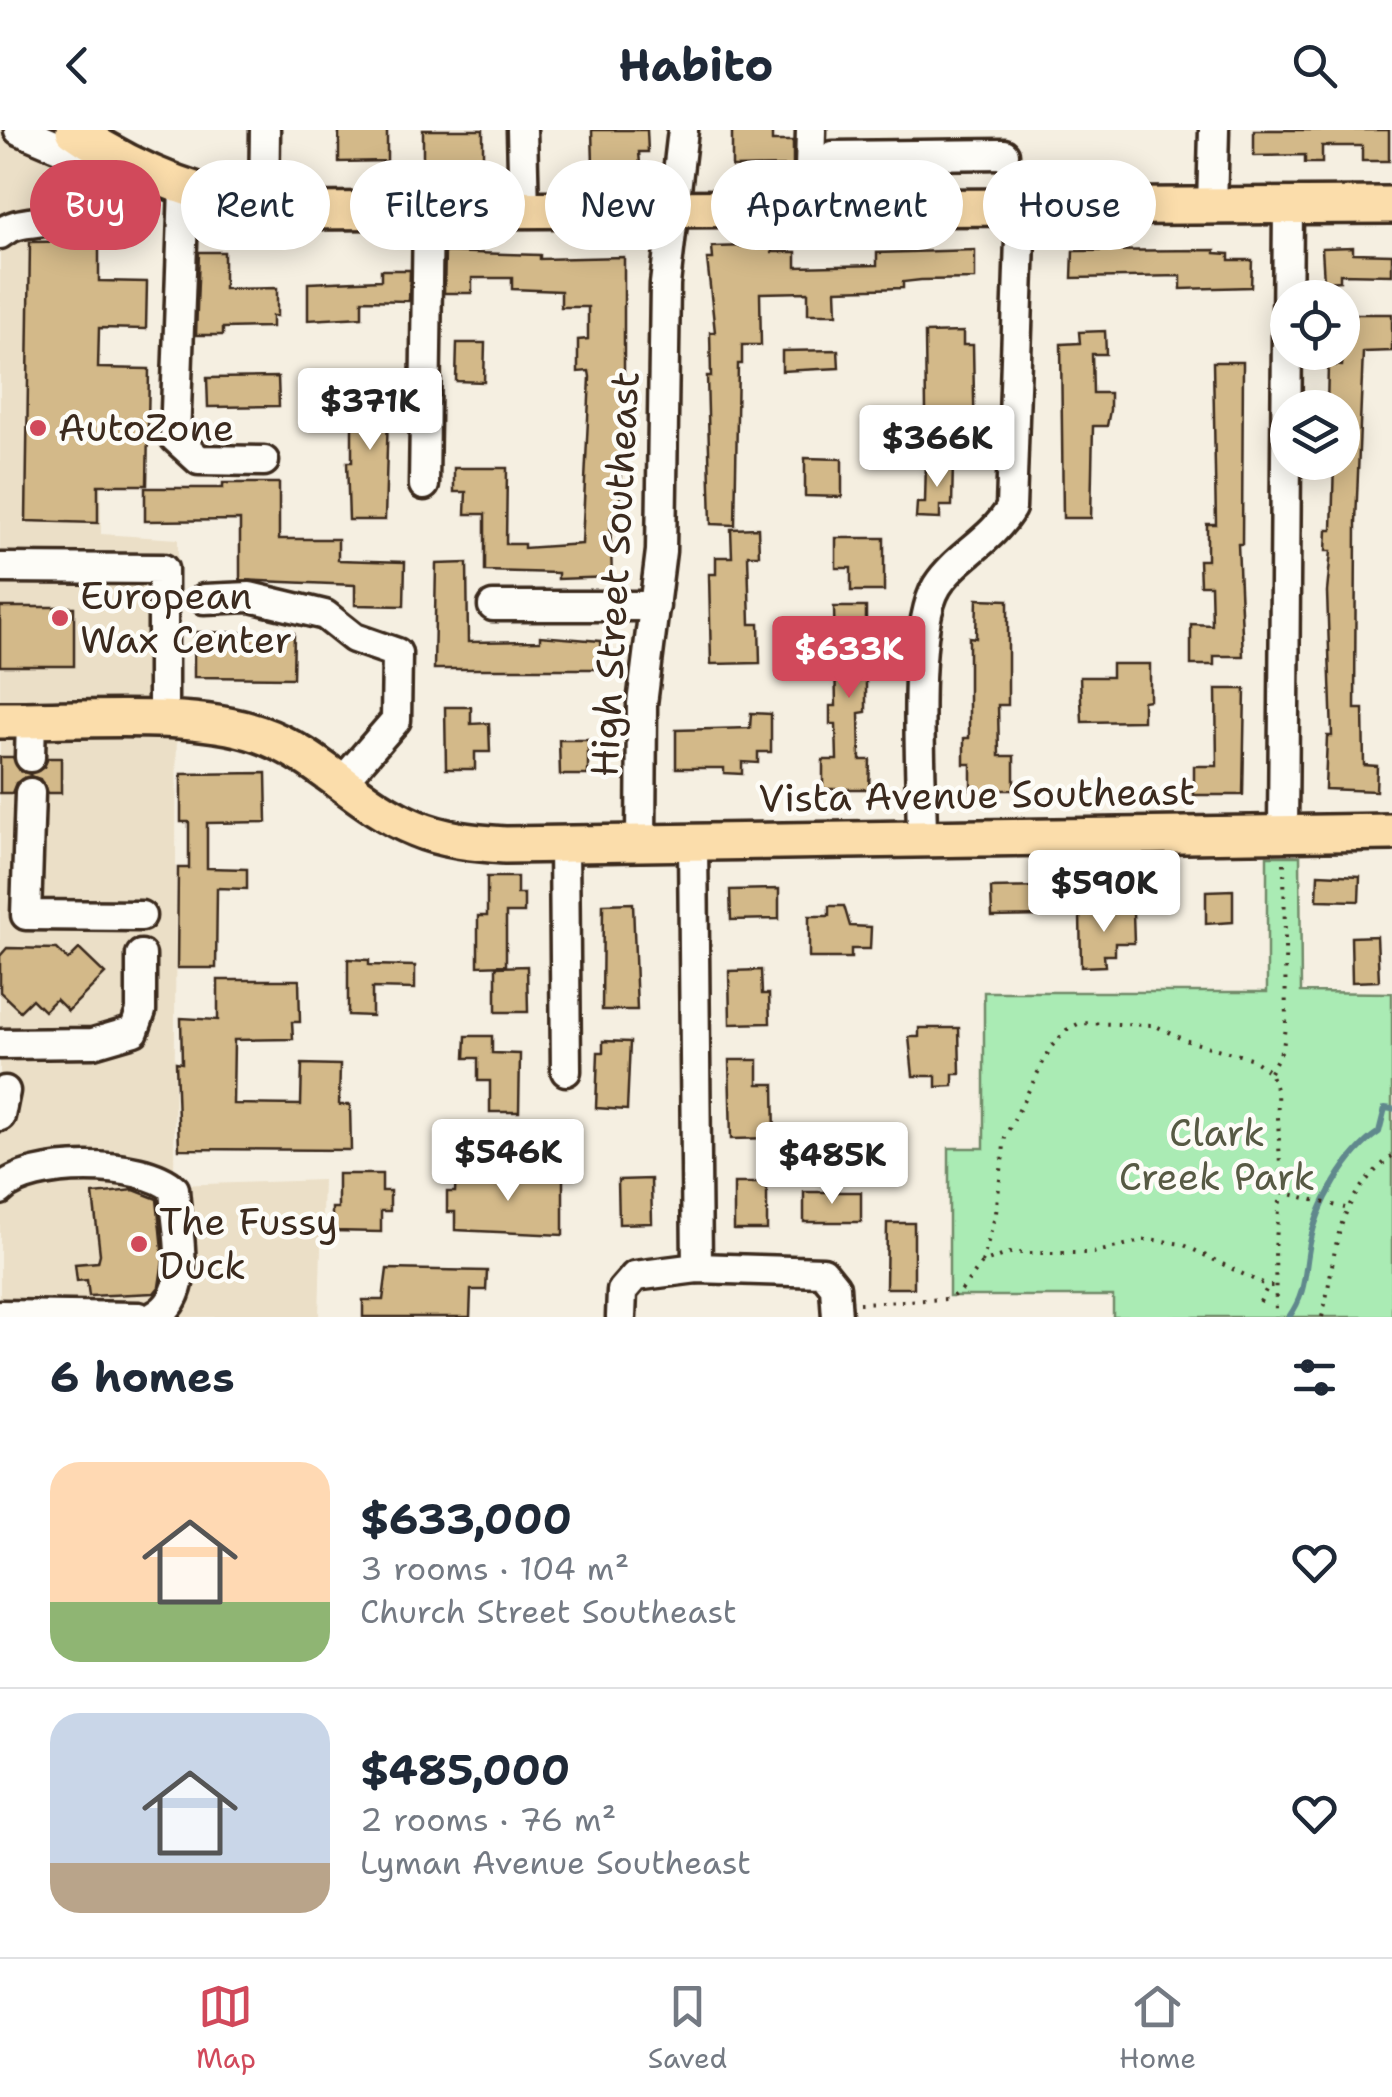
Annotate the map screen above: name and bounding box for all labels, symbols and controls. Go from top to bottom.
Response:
text: Habito [618,35,774,95]
icon: back [50,38,105,93]
icon: search [1287,38,1342,93]
chip: Buy [30,160,161,250]
chip: Rent [181,160,330,250]
chip: Filters [350,160,525,250]
chip: New [545,160,691,250]
chip: Apartment [711,160,963,250]
chip: House [983,160,1156,250]
map controls [1270,280,1360,480]
button: locate [1270,280,1360,370]
pin: $371K [300,368,440,453]
street label: High Street Southeast [578,370,651,778]
text: $371K [320,379,420,422]
button: layers [1270,390,1360,480]
place label: AutoZone [58,402,234,453]
pin: $366K [867,405,1007,490]
text: $366K [881,416,993,459]
marker: AutoZone [27,417,49,439]
place label: European Wax Center [80,570,292,665]
marker: European Wax Center [49,607,71,629]
pin: $633K [779,616,919,701]
text: $633K [794,627,904,670]
street label: Vista Avenue Southeast [758,765,1196,824]
pin: $590K [1034,850,1174,935]
text: $590K [1050,861,1158,904]
park label: Clark Creek Park [1119,1107,1315,1202]
pin: $546K [438,1119,578,1204]
pin: $485K [762,1122,902,1207]
text: $546K [454,1130,562,1173]
text: $485K [778,1133,886,1176]
place label: The Fussy Duck [159,1196,338,1291]
marker: The Fussy Duck [128,1233,150,1255]
text: 6 homes [50,1349,235,1405]
icon: filters [1287,1350,1342,1405]
text: $633,000 [360,1491,572,1547]
icon: home [130,1502,250,1622]
icon: heart [1287,1535,1342,1590]
text: 3 rooms · 104 m² [360,1547,629,1590]
text: Church Street Southeast [360,1590,737,1633]
text: $485,000 [360,1742,570,1798]
icon: home [130,1753,250,1873]
icon: heart [1287,1786,1342,1841]
text: 2 rooms · 76 m² [360,1798,616,1841]
text: Lyman Avenue Southeast [360,1841,751,1884]
tab: Map [196,1979,256,2077]
tab: Saved [648,1979,727,2077]
tab: Home [1119,1979,1196,2077]

